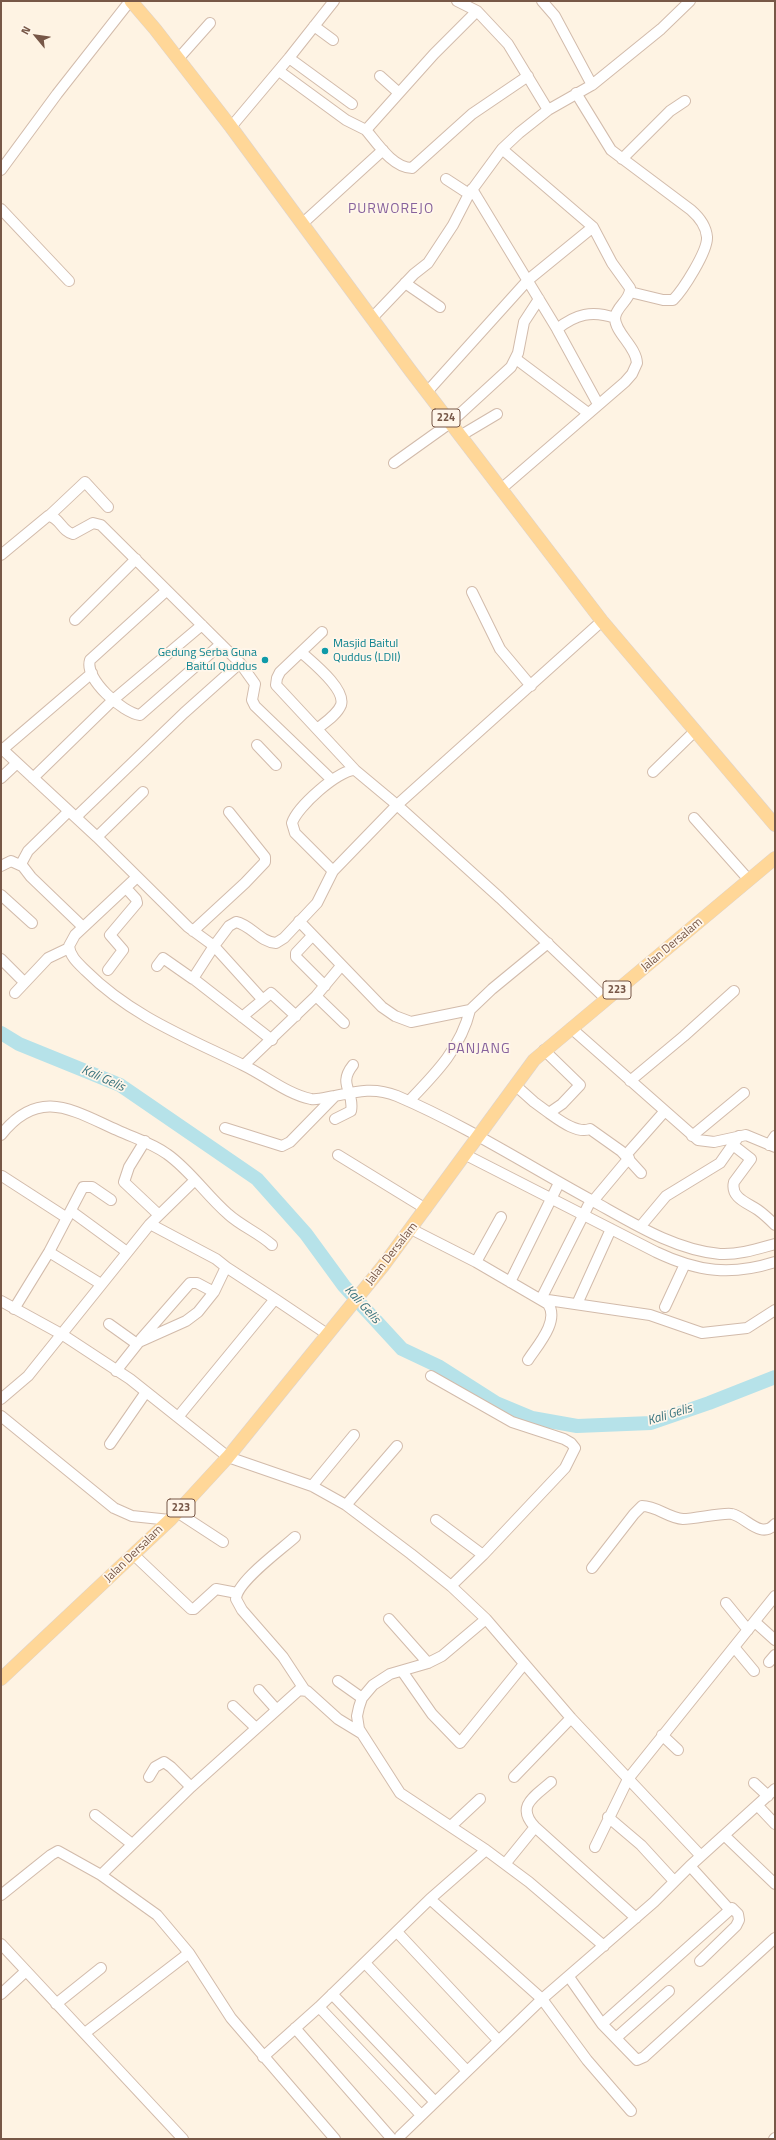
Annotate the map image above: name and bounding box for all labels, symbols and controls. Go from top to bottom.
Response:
north arrow [16,16,56,56]
text: N [17,23,34,37]
district label: PURWOREJO [348,202,434,218]
road number: 224 [432,409,460,427]
place label: Masjid Baitul Quddus (LDII) [333,637,400,665]
place label: Gedung Serba Guna Baitul Quddus [158,646,257,674]
marker: Masjid Baitul Quddus (LDII) [320,646,330,656]
marker: Gedung Serba Guna Baitul Quddus [260,655,270,665]
street label: Jalan Dersalam [638,915,706,975]
road number: 223 [603,981,631,999]
district label: PANJANG [447,1042,511,1058]
water label: Kali Gelis [79,1063,127,1095]
street label: Jalan Dersalam [363,1220,421,1288]
water label: Kali Gelis [341,1283,383,1327]
water label: Kali Gelis [646,1401,694,1429]
road number: 223 [167,1499,195,1517]
street label: Jalan Dersalam [102,1523,166,1585]

